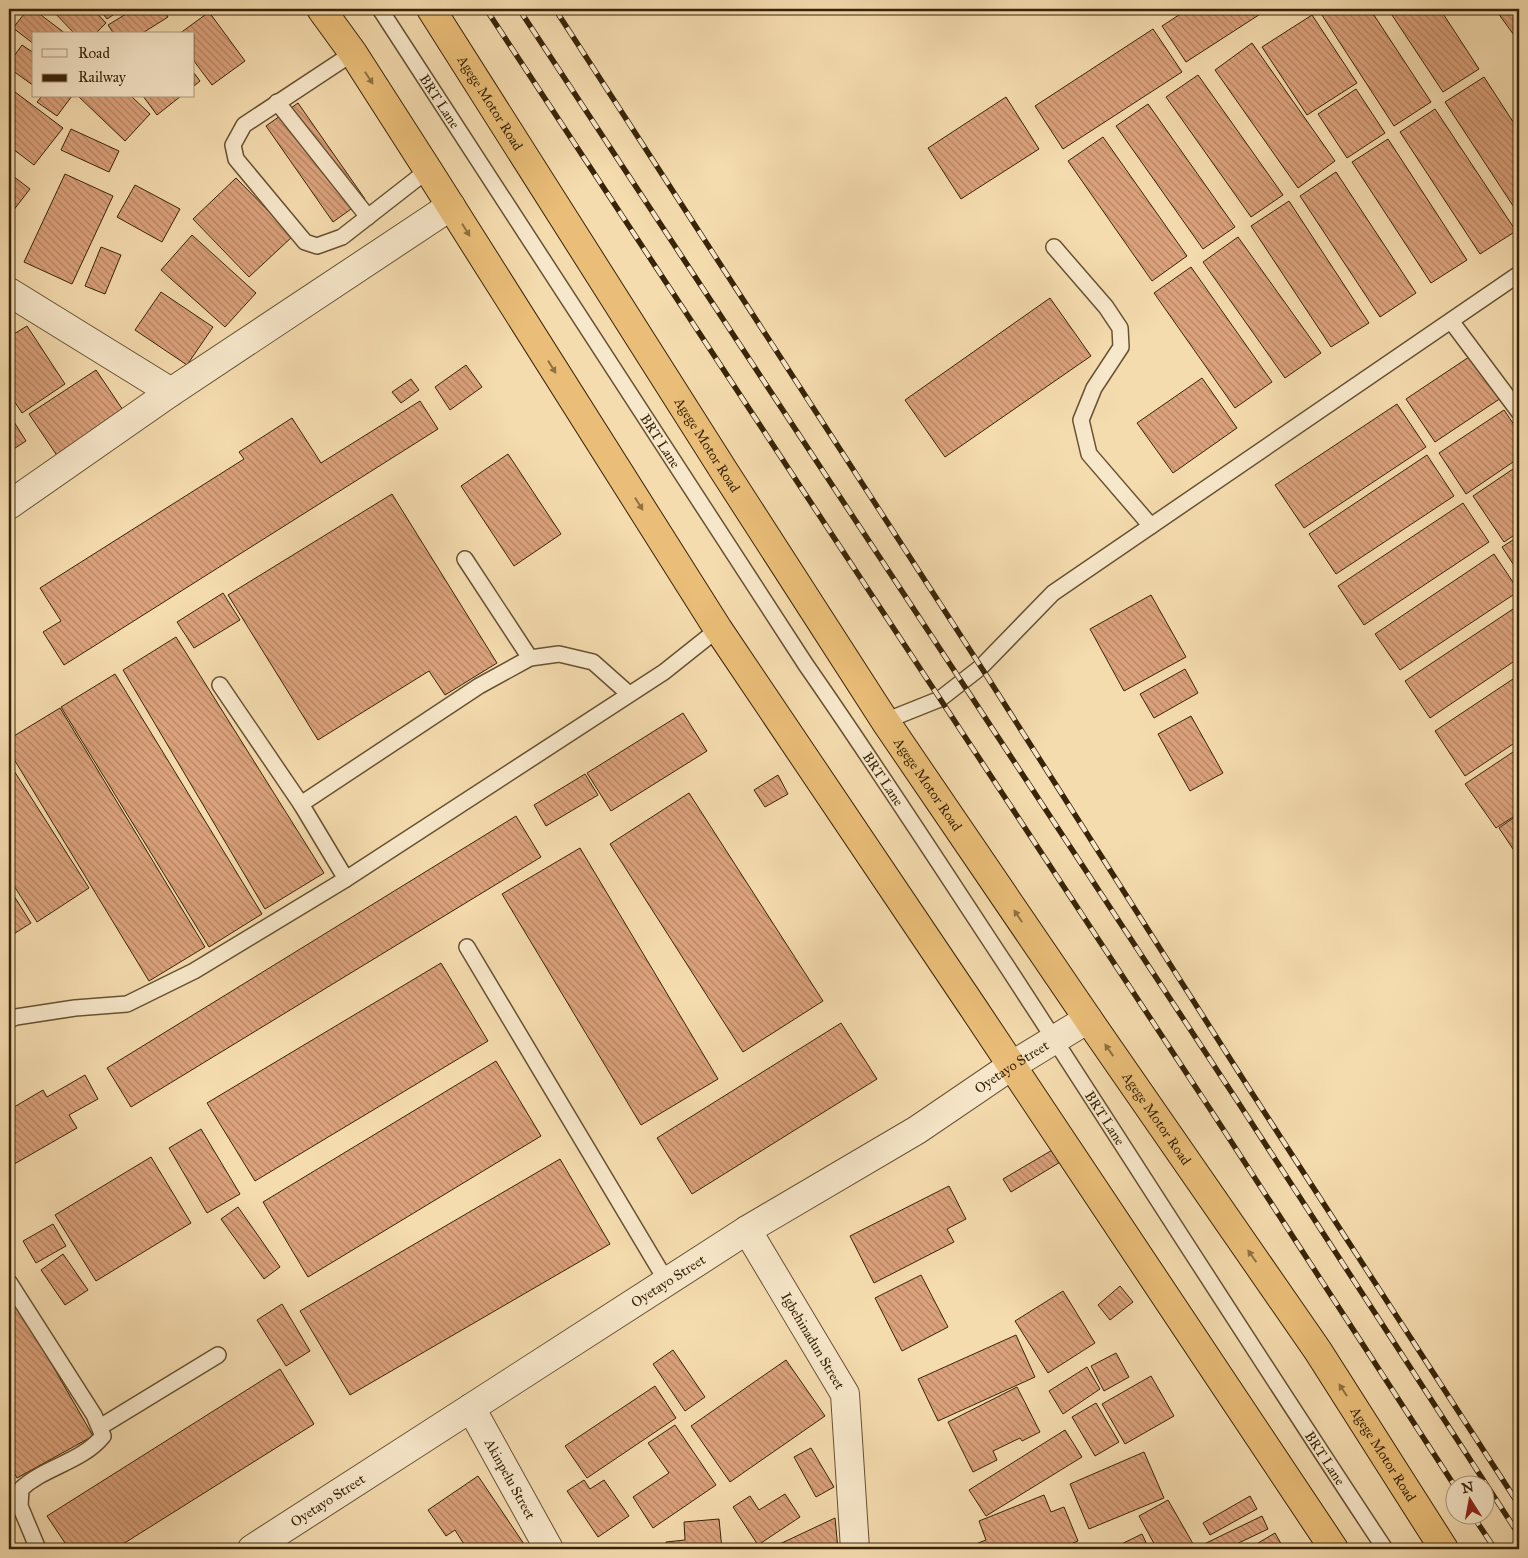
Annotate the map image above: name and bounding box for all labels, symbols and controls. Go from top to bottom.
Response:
legend [32,32,195,98]
text: Road [78,44,110,62]
street label: Agege Motor Road [454,51,527,153]
text: Railway [78,68,127,86]
one-way arrow [364,71,373,85]
street label: BRT Lane [416,71,464,132]
one-way arrow [461,223,470,236]
one-way arrow [548,360,557,374]
street label: Agege Motor Road [670,393,744,495]
street label: BRT Lane [637,411,684,471]
one-way arrow [635,498,644,511]
street label: Agege Motor Road [890,734,966,834]
street label: BRT Lane [859,749,908,809]
one-way arrow [1013,909,1023,923]
street label: Oyetayo Street [971,1036,1052,1097]
one-way arrow [1104,1043,1114,1057]
street label: Agege Motor Road [1118,1068,1195,1168]
street label: BRT Lane [1081,1088,1129,1149]
one-way arrow [1247,1249,1257,1262]
street label: Oyetayo Street [628,1251,708,1311]
street label: Igbehinadun Street [778,1289,849,1392]
one-way arrow [1338,1384,1348,1397]
street label: Agege Motor Road [1347,1403,1420,1505]
street label: BRT Lane [1301,1428,1349,1488]
street label: Akinpelu Street [481,1435,539,1522]
street label: Oyetayo Street [287,1470,368,1530]
north arrow [1446,1476,1496,1526]
text: N [1460,1478,1475,1497]

